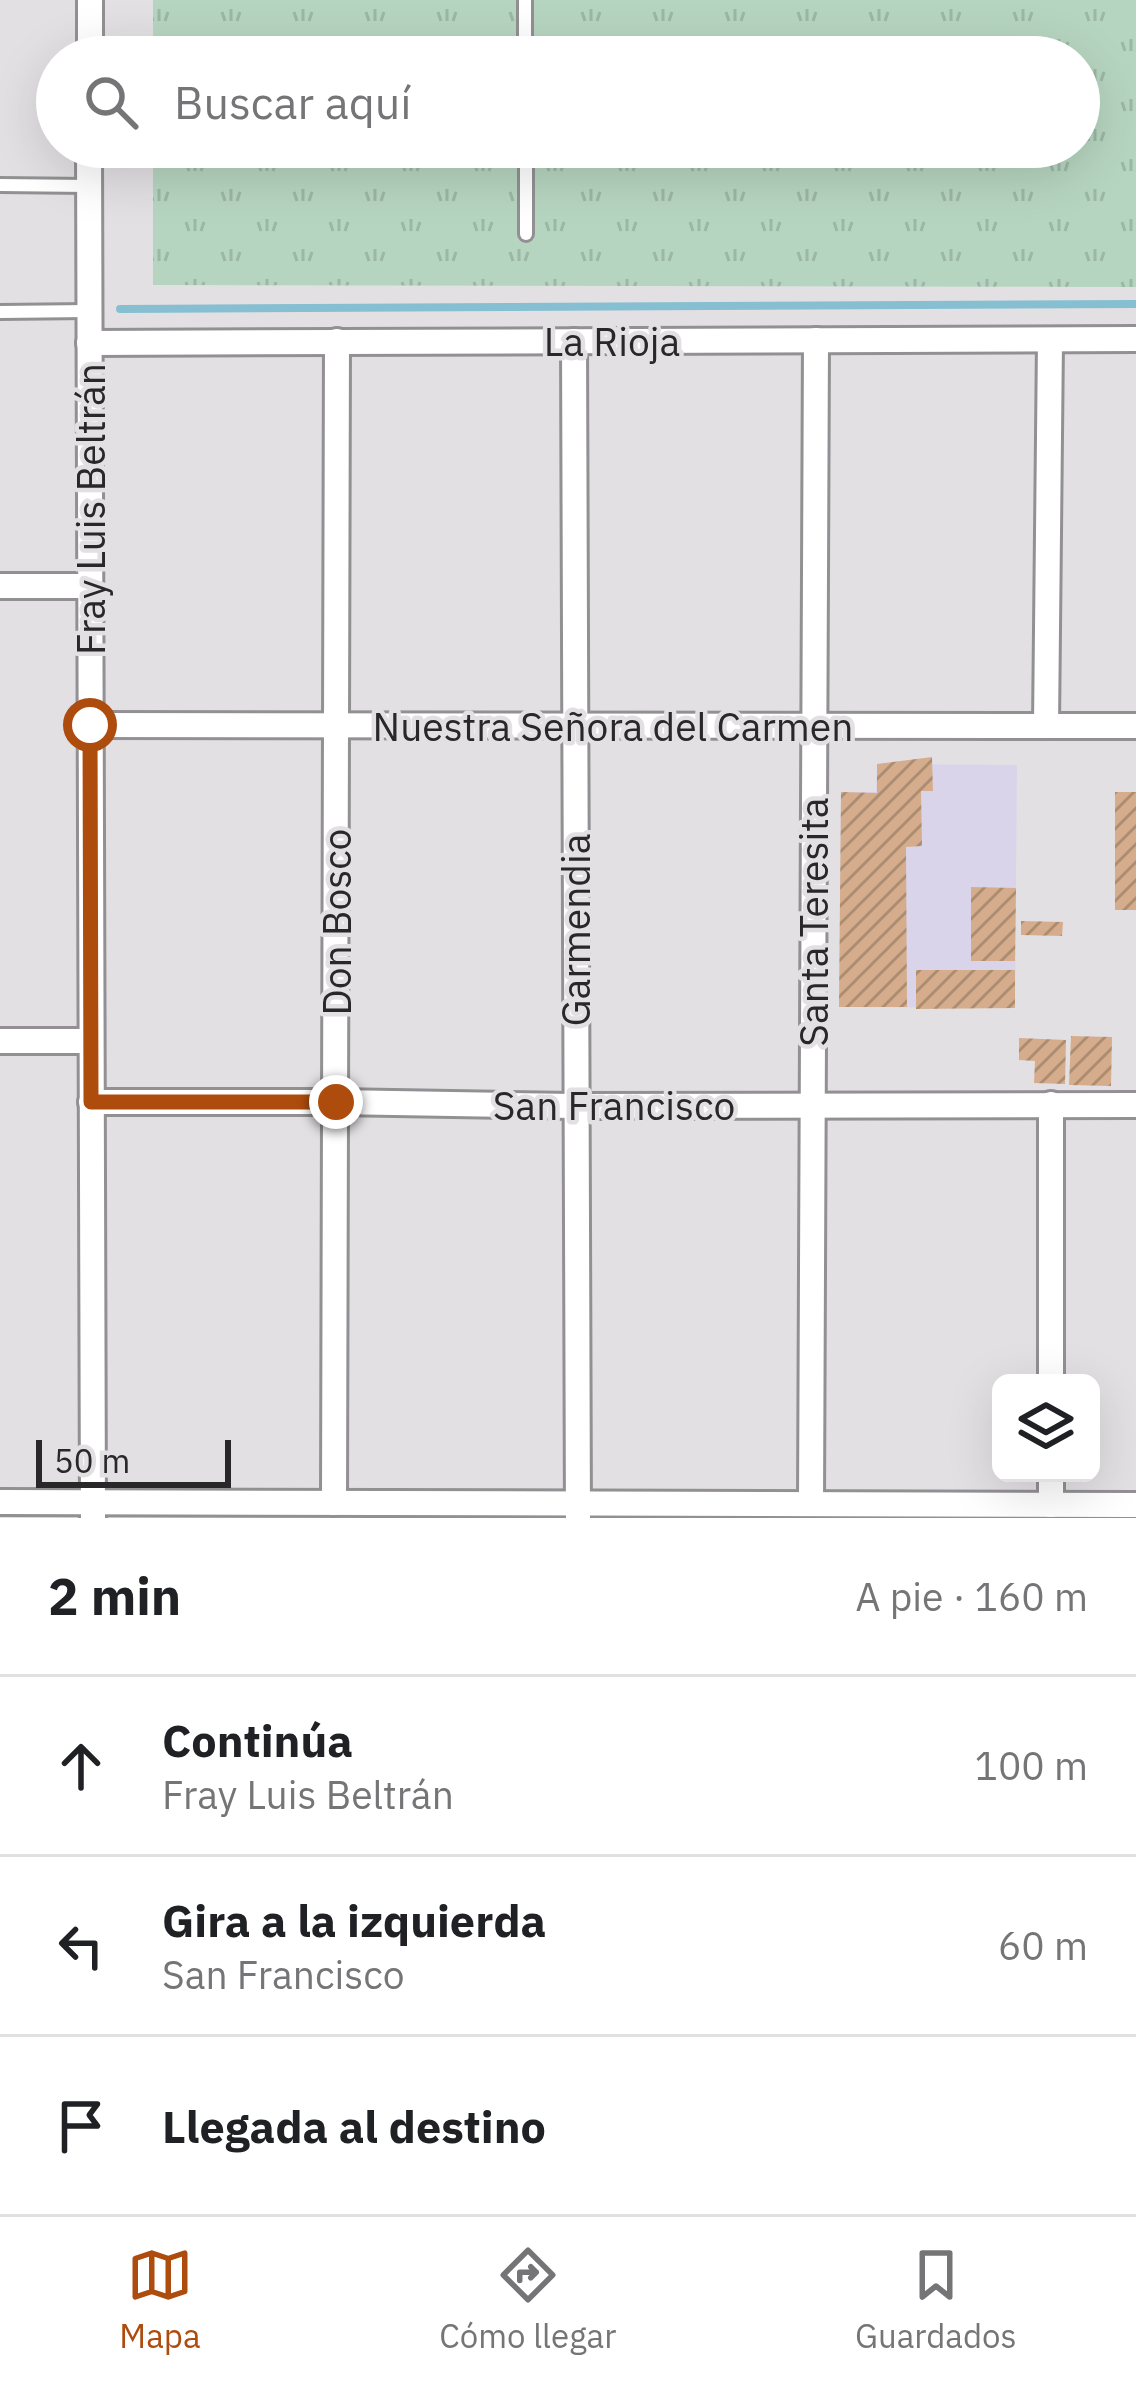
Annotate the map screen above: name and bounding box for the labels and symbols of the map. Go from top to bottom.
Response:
street label: La Rioja [544,316,680,367]
street label: Fray Luis Beltrán [65,363,116,655]
route start [63,698,117,752]
street label: Nuestra Señora del Carmen [373,701,853,752]
street label: Santa Teresita [788,797,839,1047]
street label: Don Bosco [311,829,362,1015]
street label: Garmendia [550,833,601,1027]
route end [309,1075,363,1129]
street label: San Francisco [493,1080,735,1131]
scale bar [36,1434,231,1487]

